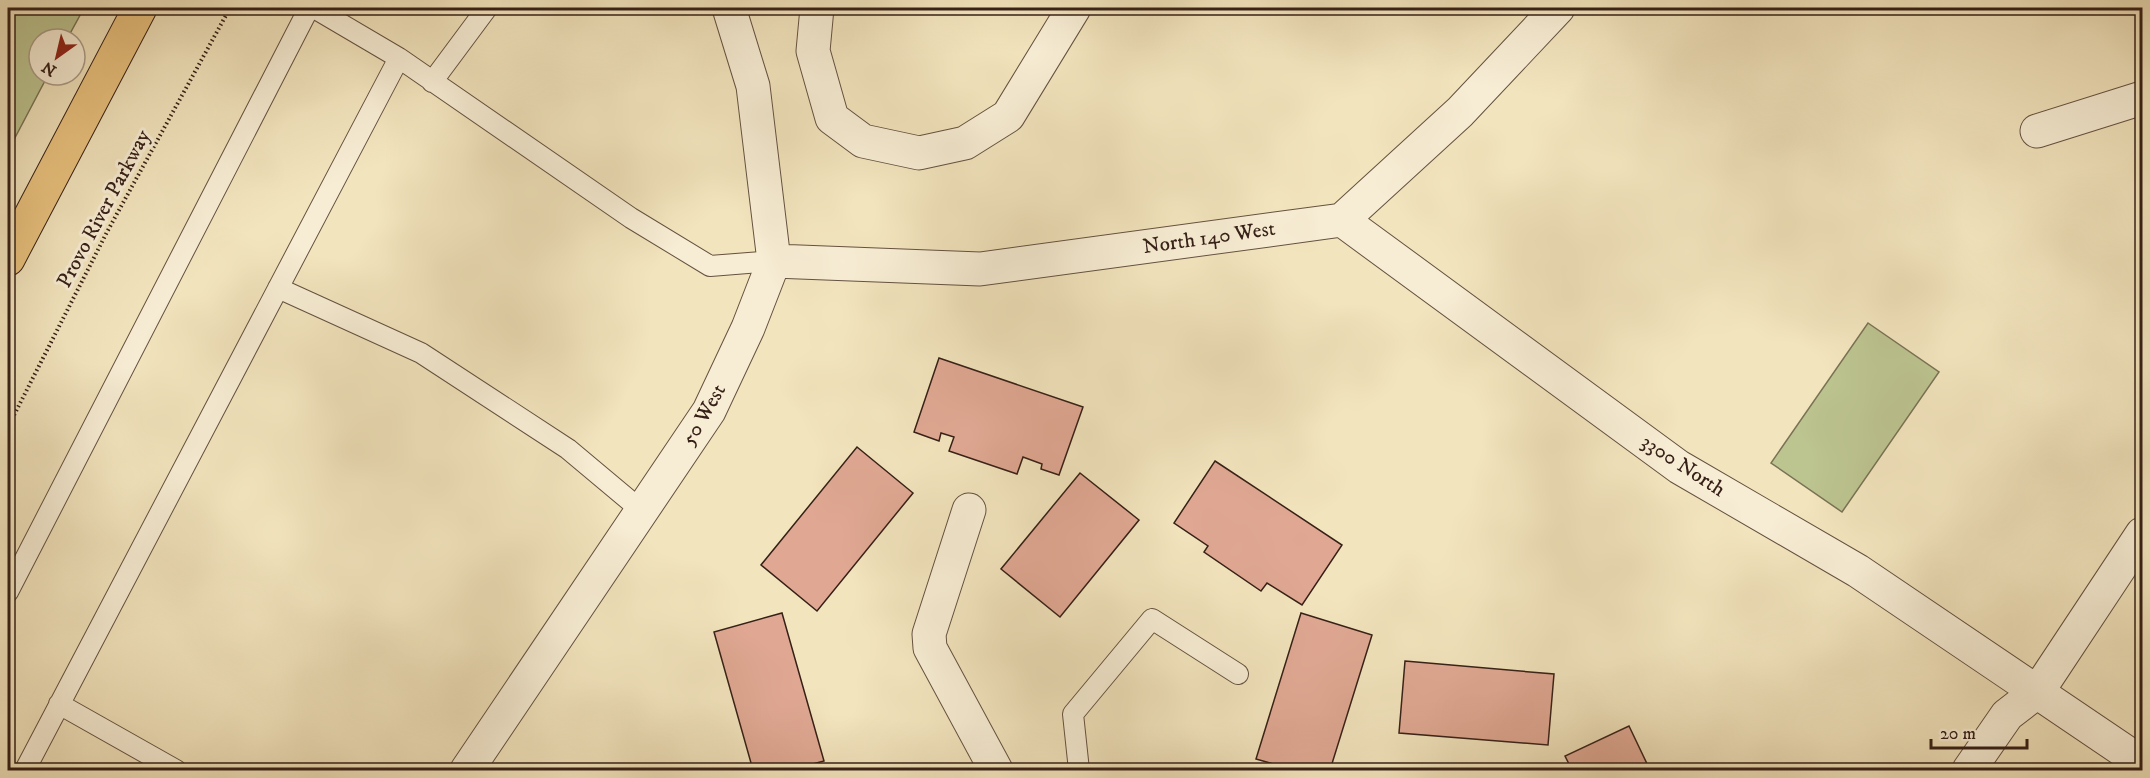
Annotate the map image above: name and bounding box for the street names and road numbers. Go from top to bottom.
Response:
street label: Provo River Parkway [51,125,157,292]
street label: North 140 West [1141,216,1277,260]
street label: 50 West [676,379,732,450]
street label: 3300 North [1636,429,1730,503]

